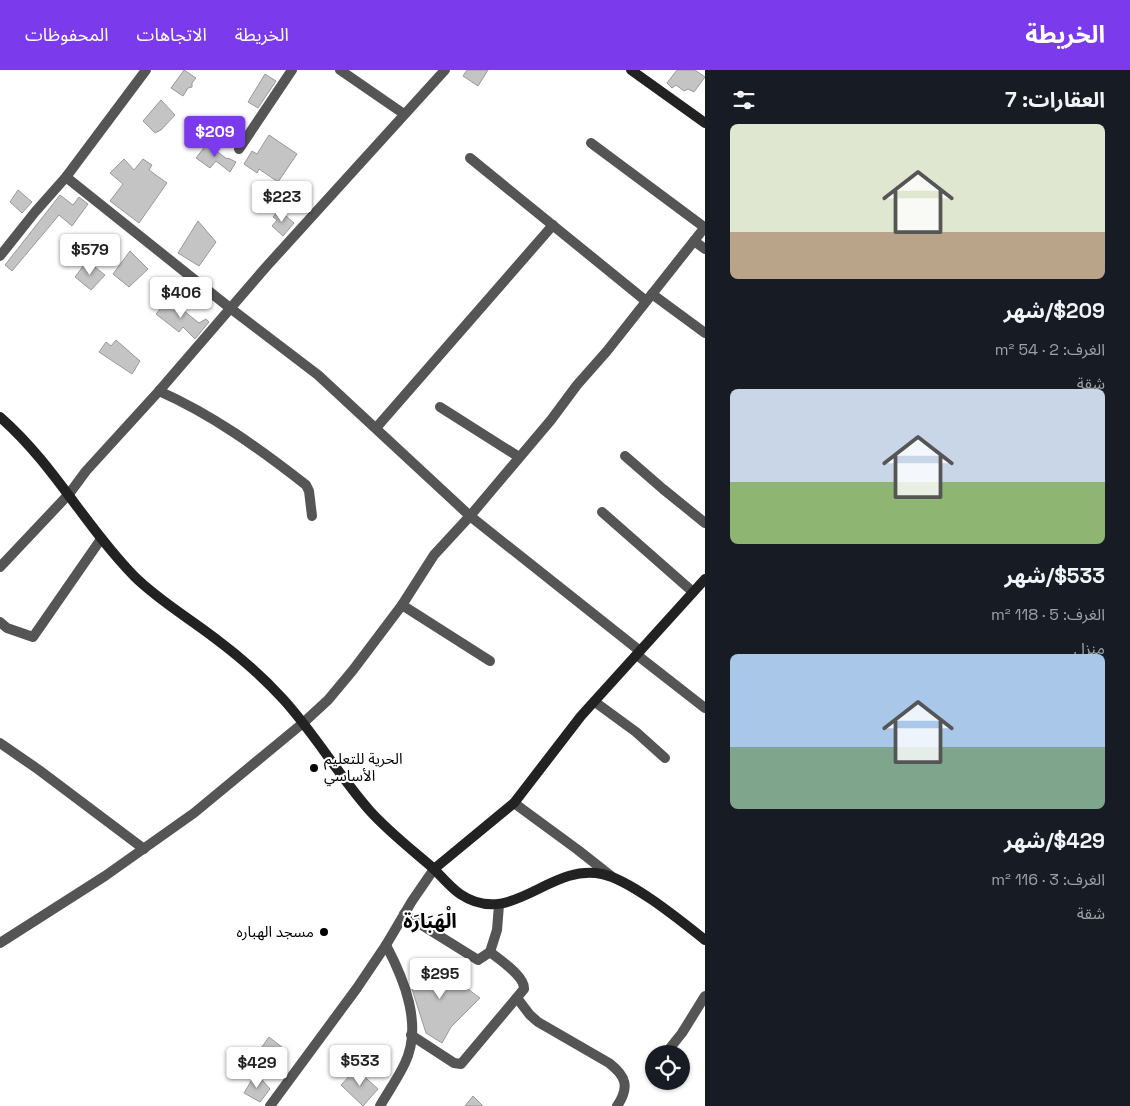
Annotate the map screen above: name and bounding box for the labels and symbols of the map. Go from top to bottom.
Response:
pin: $209 [185,116,245,158]
pin: $223 [252,180,312,223]
pin: $579 [60,234,120,276]
pin: $406 [151,276,211,319]
place label: الحرية للتعليم الأساسي [324,749,402,787]
marker: الحرية للتعليم الأساسي [308,762,320,774]
district label: الْهَبَارَة [403,905,457,934]
place label: مسجد الهباره [236,922,314,941]
marker: مسجد الهباره [318,926,330,938]
pin: $295 [410,958,470,1000]
pin: $533 [330,1044,390,1087]
pin: $429 [227,1046,287,1089]

